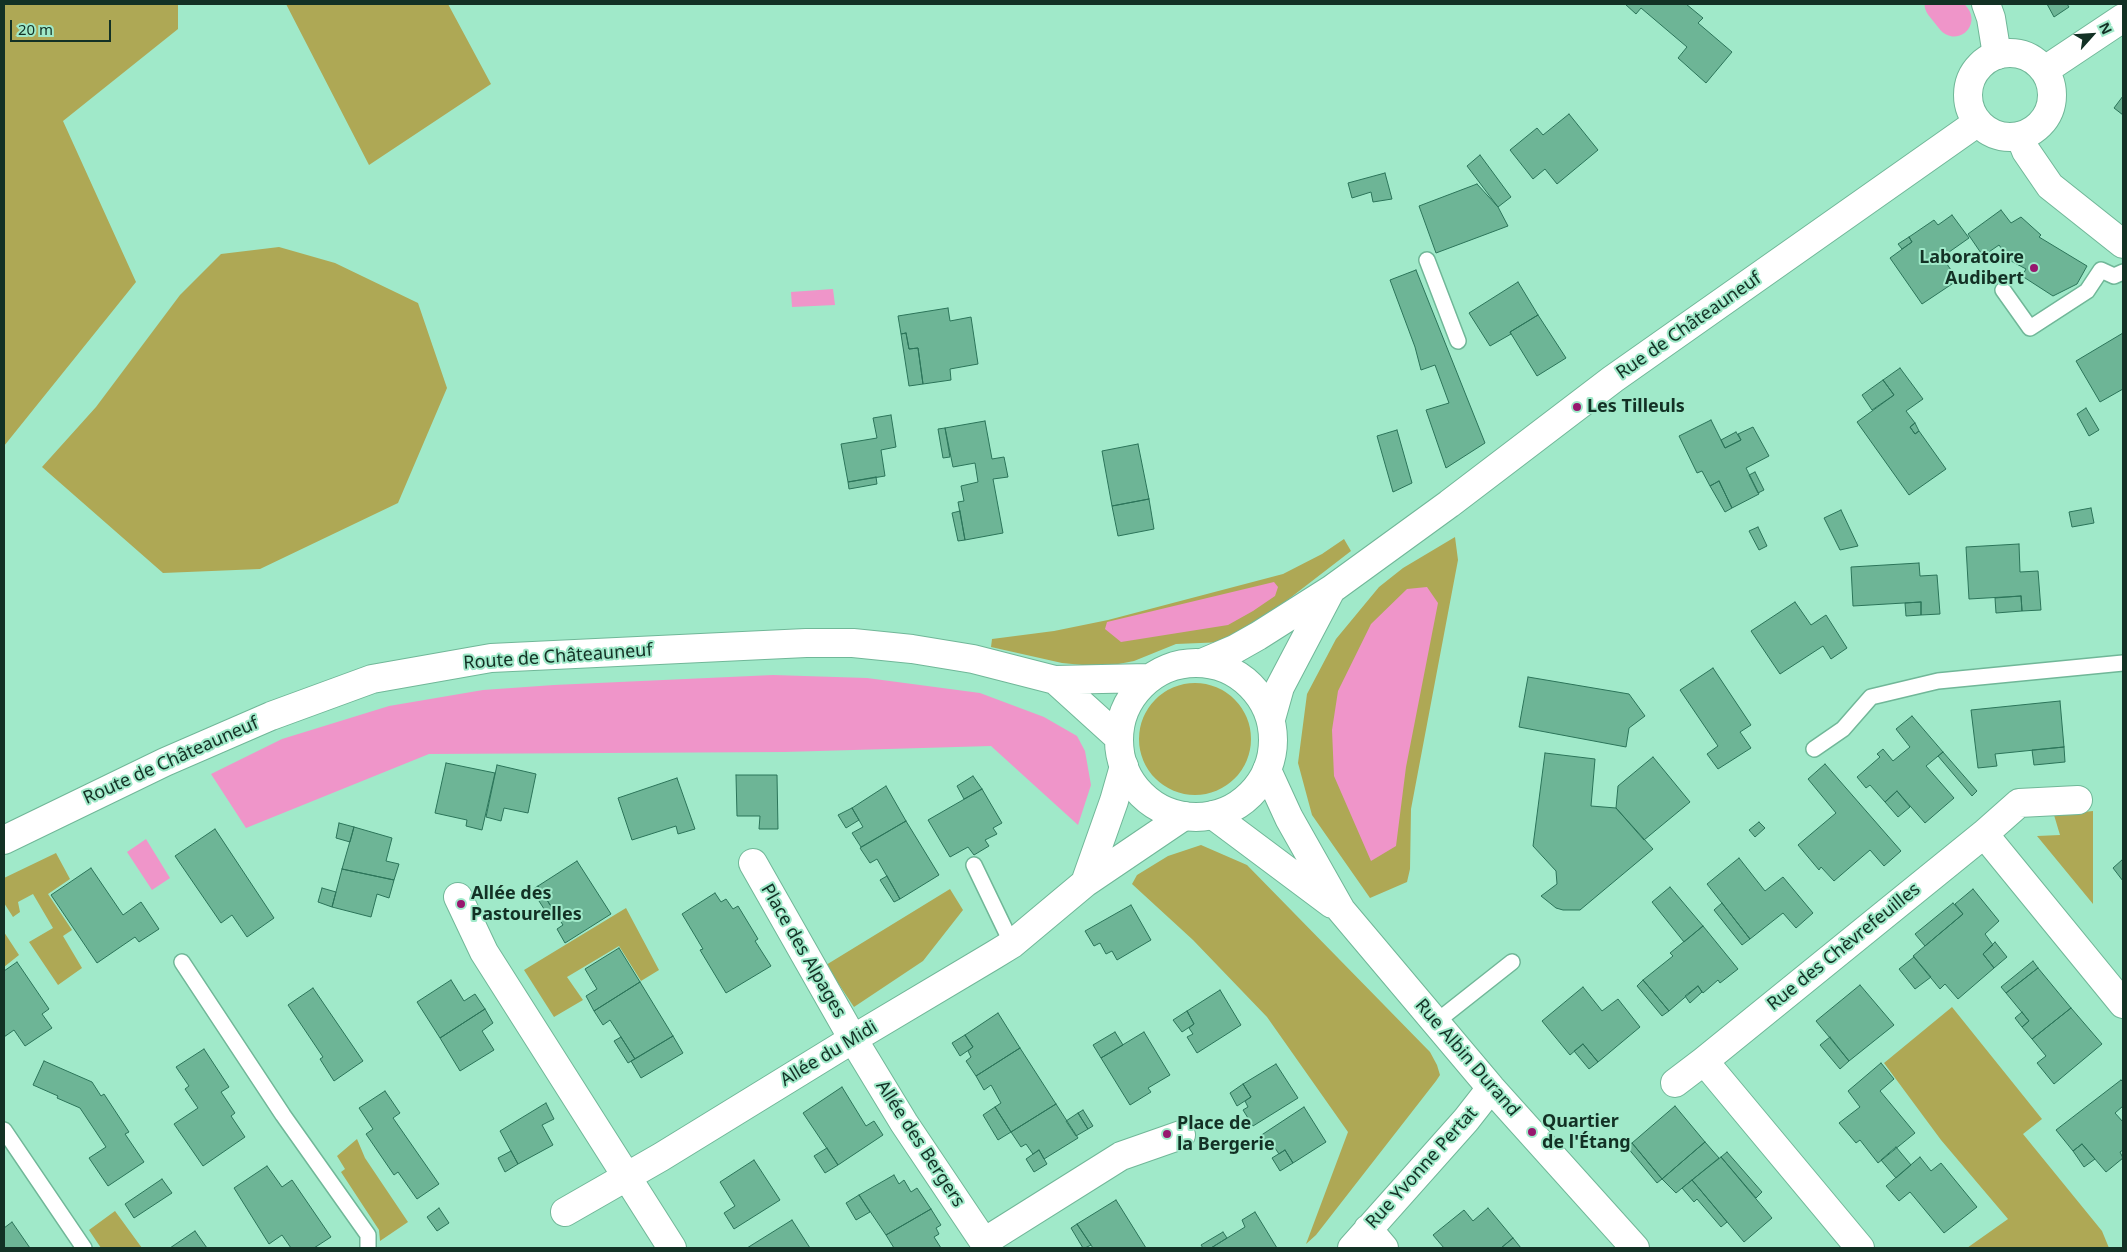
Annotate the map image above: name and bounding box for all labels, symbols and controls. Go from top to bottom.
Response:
scale bar [12,10,114,42]
north arrow [2067,10,2117,60]
text: 20 m [18,19,53,39]
text: N [2095,19,2117,37]
place label: Laboratoire Audibert [1919,247,2024,290]
marker: Laboratoire Audibert [2028,262,2040,274]
street label: Rue de Châteauneuf [1612,268,1766,384]
place label: Les Tilleuls [1587,396,1685,418]
marker: Les Tilleuls [1571,401,1583,413]
street label: Route de Châteauneuf [463,640,653,674]
street label: Route de Châteauneuf [80,713,262,809]
street label: Rue des Chèvrefeuilles [1763,879,1925,1015]
street label: Place des Alpages [756,880,850,1022]
place label: Allée des Pastourelles [471,883,582,926]
marker: Allée des Pastourelles [455,898,467,910]
street label: Rue Albin Durand [1410,995,1524,1121]
street label: Allée du Midi [777,1017,881,1091]
street label: Allée des Bergers [871,1077,969,1211]
street label: Rue Yvonne Pertat [1362,1103,1482,1233]
place label: Quartier de l'Étang [1542,1111,1631,1154]
place label: Place de la Bergerie [1177,1113,1275,1156]
marker: Quartier de l'Étang [1526,1126,1538,1138]
marker: Place de la Bergerie [1161,1128,1173,1140]

